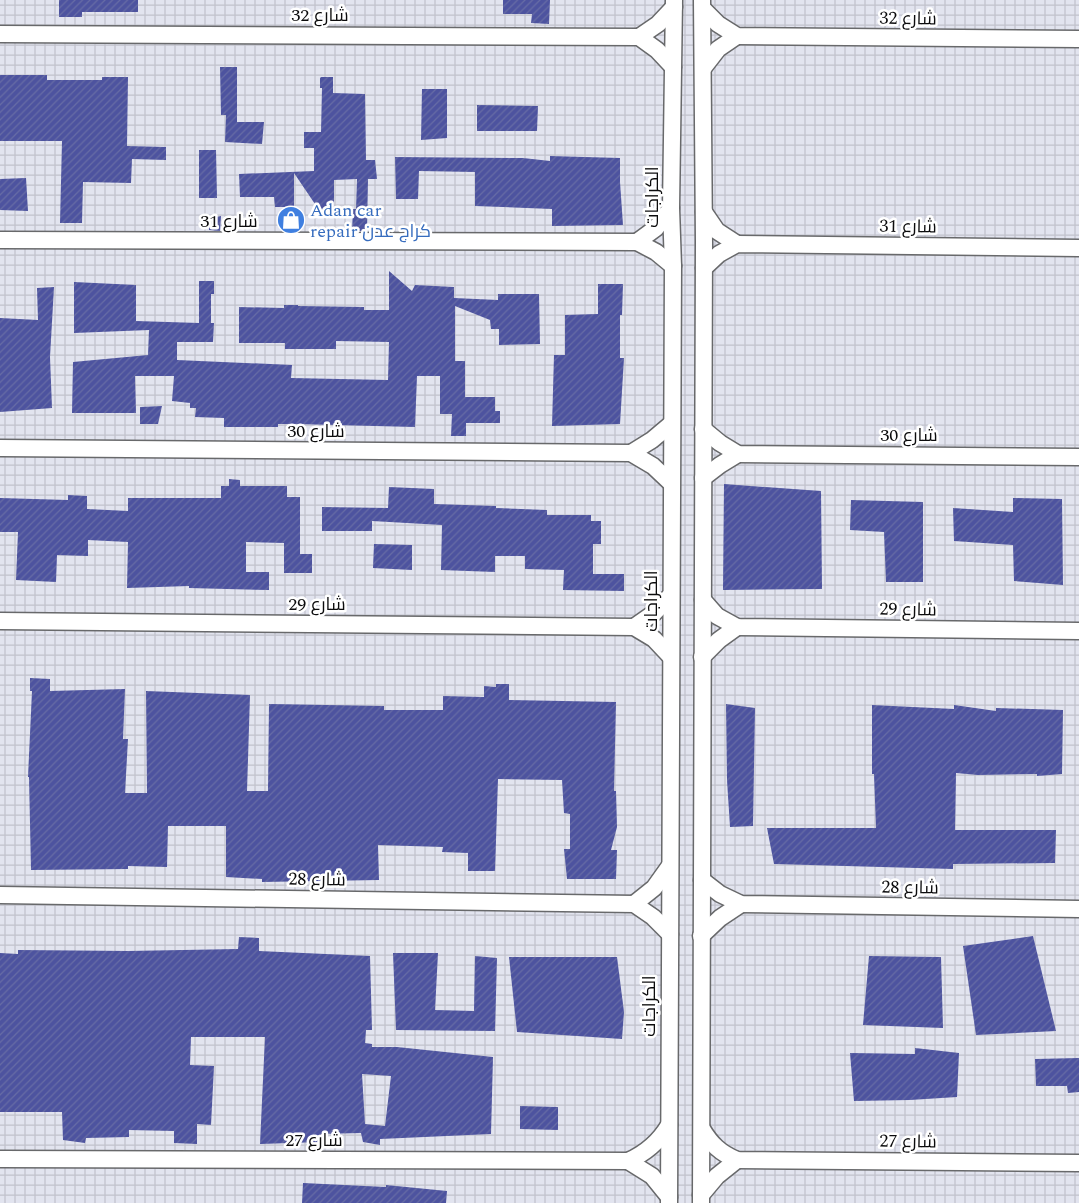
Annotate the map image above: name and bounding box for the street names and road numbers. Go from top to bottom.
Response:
street label: شارع 32 [291,2,349,29]
street label: شارع 32 [879,5,937,32]
street label: الكراجات [639,166,666,228]
street label: شارع 31 [200,208,258,235]
street label: شارع 31 [879,213,937,240]
street label: شارع 30 [287,418,345,445]
street label: شارع 30 [880,422,938,449]
street label: الكراجات [638,570,665,632]
street label: شارع 29 [288,591,346,618]
street label: شارع 29 [879,596,937,623]
street label: شارع 28 [288,866,346,893]
street label: شارع 28 [881,874,939,901]
street label: الكراجات [636,975,663,1037]
street label: شارع 27 [285,1127,343,1154]
street label: شارع 27 [879,1128,937,1155]

